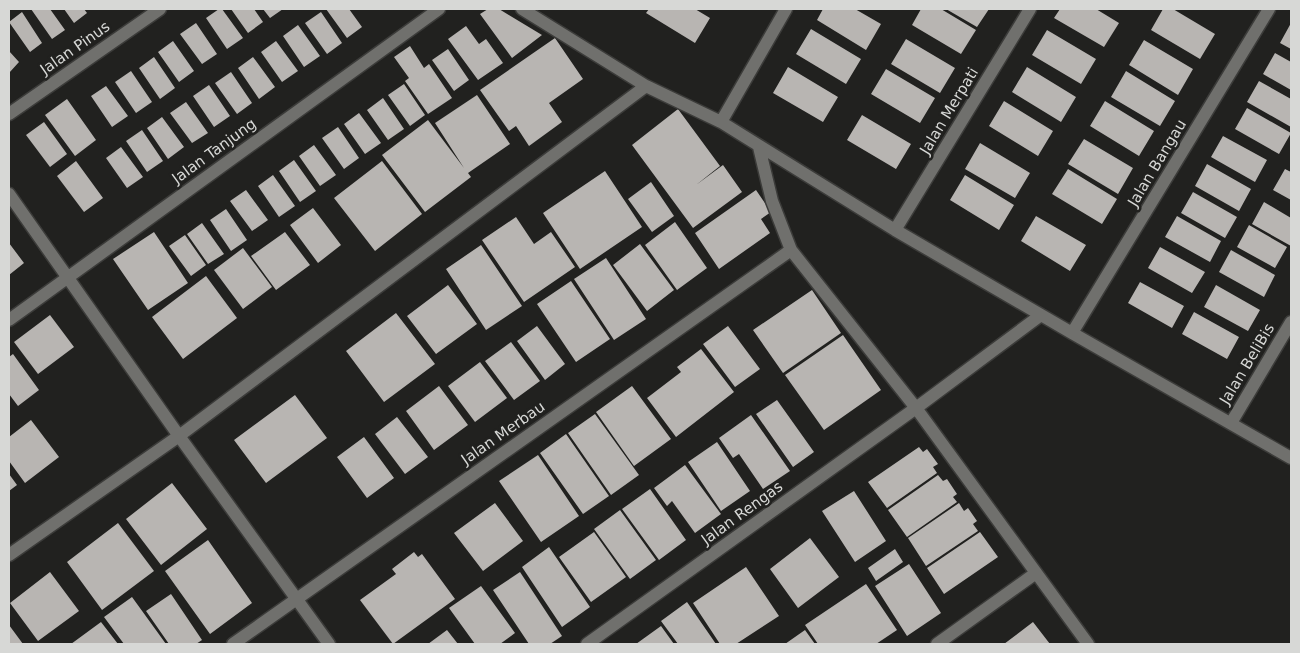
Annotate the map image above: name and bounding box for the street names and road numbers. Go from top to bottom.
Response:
street label: Jalan Pinus [36,17,113,79]
street label: Jalan Merpati [915,64,982,159]
street label: Jalan Tanjung [168,115,259,188]
street label: Jalan Bangau [1123,116,1190,211]
street label: Jalan BeliBis [1215,320,1278,409]
street label: Jalan Merbau [457,398,548,469]
street label: Jalan Rengas [697,477,786,549]

